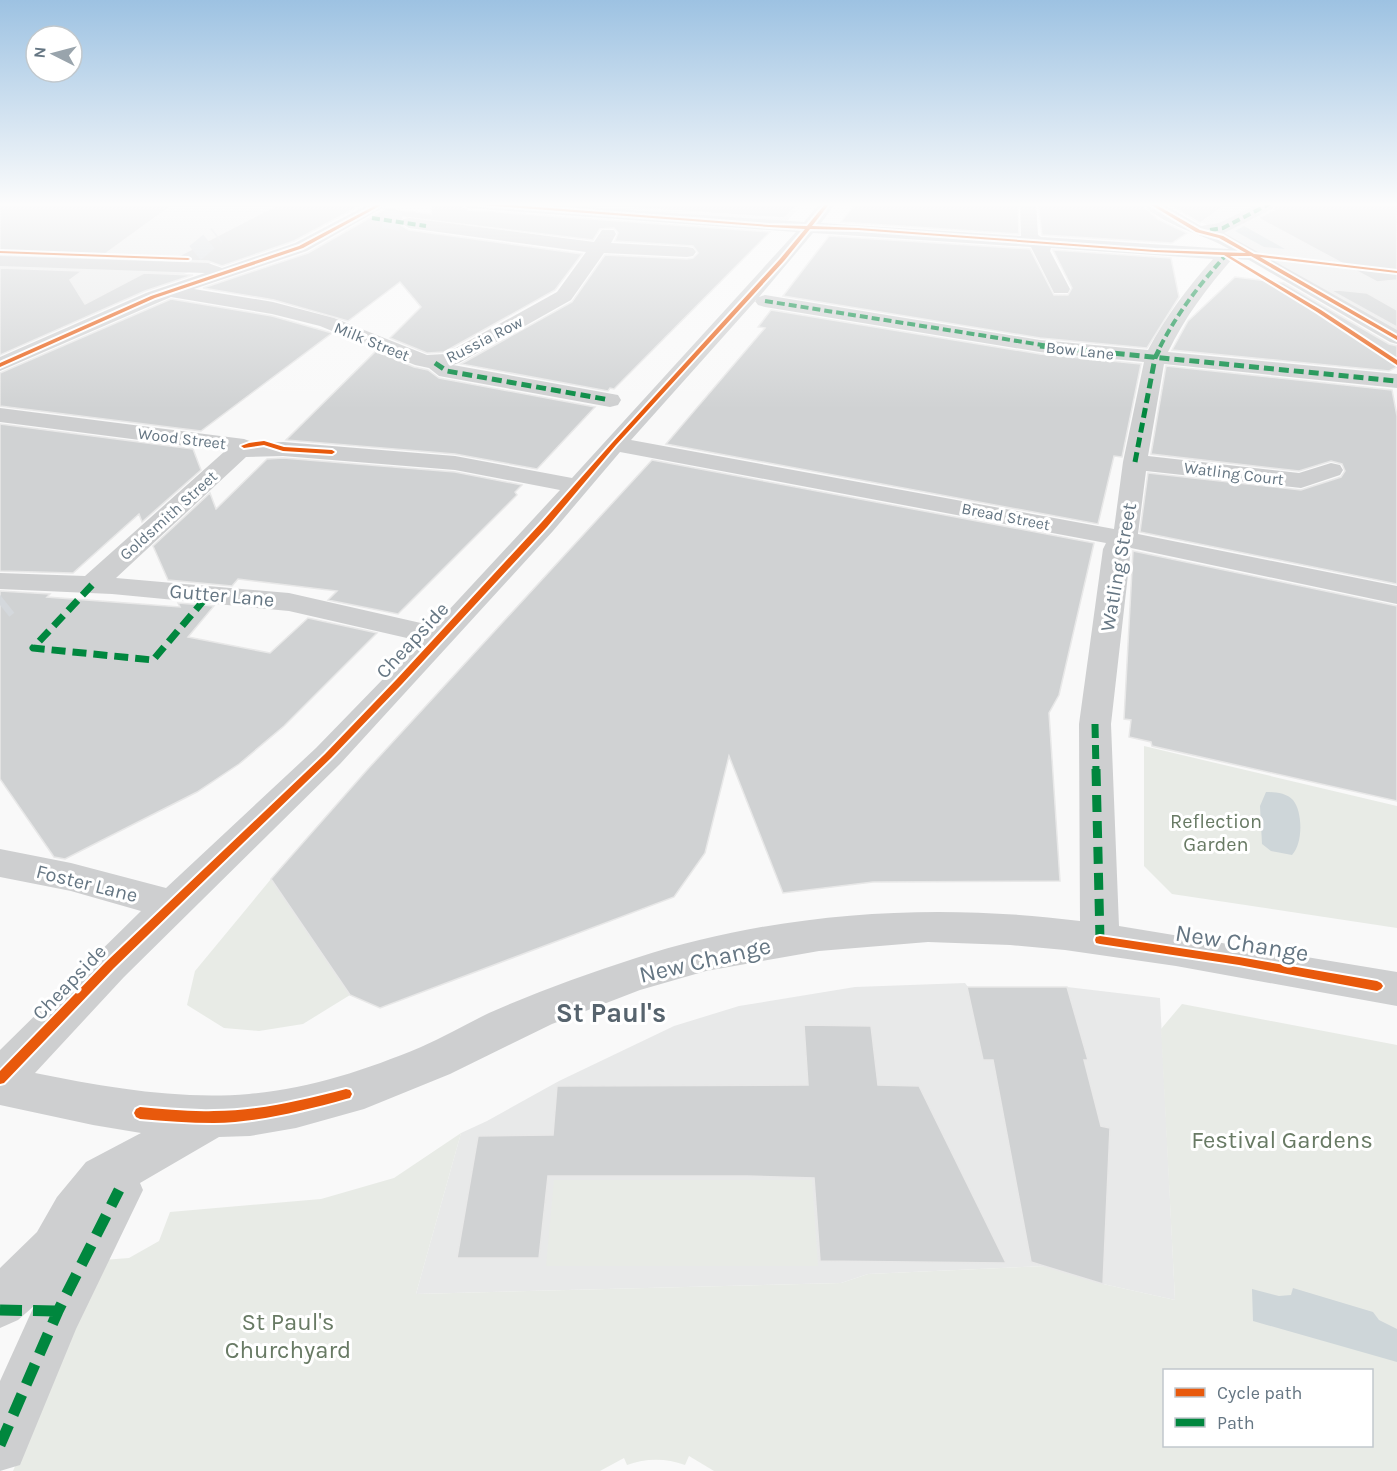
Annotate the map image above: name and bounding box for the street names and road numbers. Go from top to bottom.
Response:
street label: Russia Row [443,312,526,367]
street label: Milk Street [331,318,412,365]
street label: Bow Lane [1045,337,1115,364]
street label: Wood Street [137,424,227,453]
street label: Watling Court [1183,458,1285,489]
street label: Goldsmith Street [116,467,221,564]
street label: Bread Street [960,499,1052,534]
street label: Watling Street [1096,500,1141,633]
street label: Gutter Lane [169,579,275,612]
street label: Cheapside [371,597,453,683]
street label: Foster Lane [34,860,140,907]
street label: New Change [1173,919,1311,967]
street label: New Change [636,931,774,989]
street label: Cheapside [28,940,111,1025]

